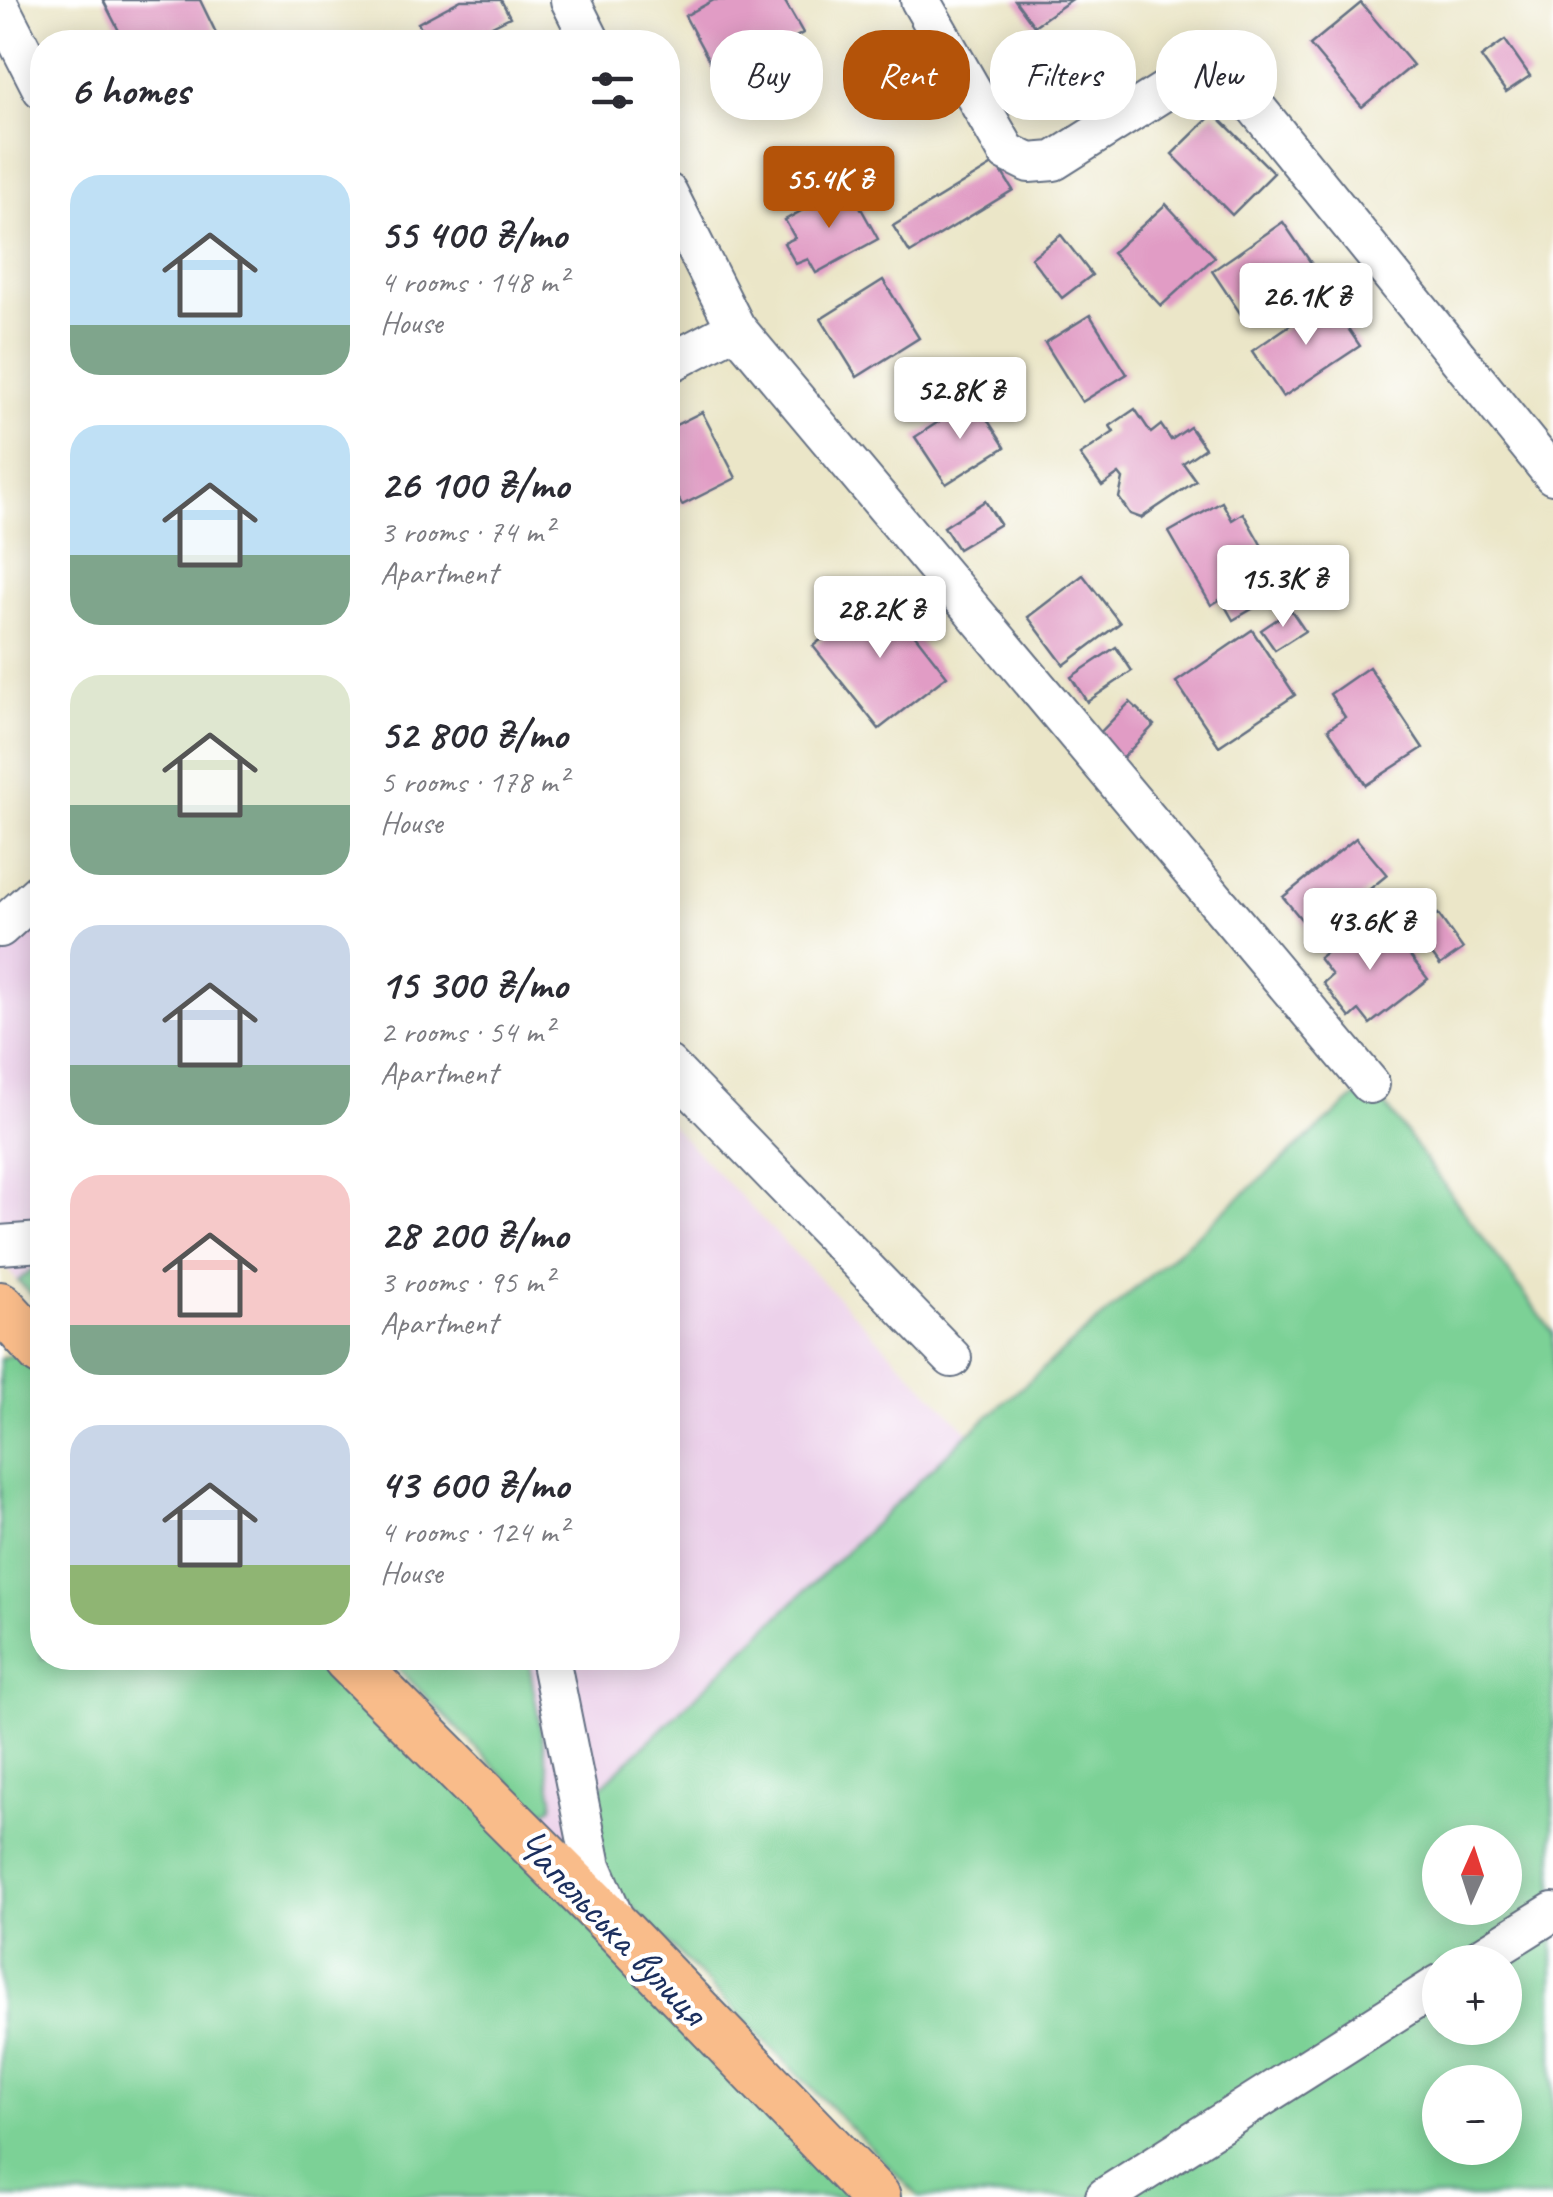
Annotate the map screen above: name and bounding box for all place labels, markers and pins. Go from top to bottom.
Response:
pin: 55.4K ₴ [737,146,921,231]
pin: 26.1K ₴ [1214,263,1398,348]
pin: 52.8K ₴ [868,357,1052,442]
pin: 15.3K ₴ [1191,545,1375,630]
pin: 28.2K ₴ [788,576,972,661]
pin: 43.6K ₴ [1278,888,1462,973]

